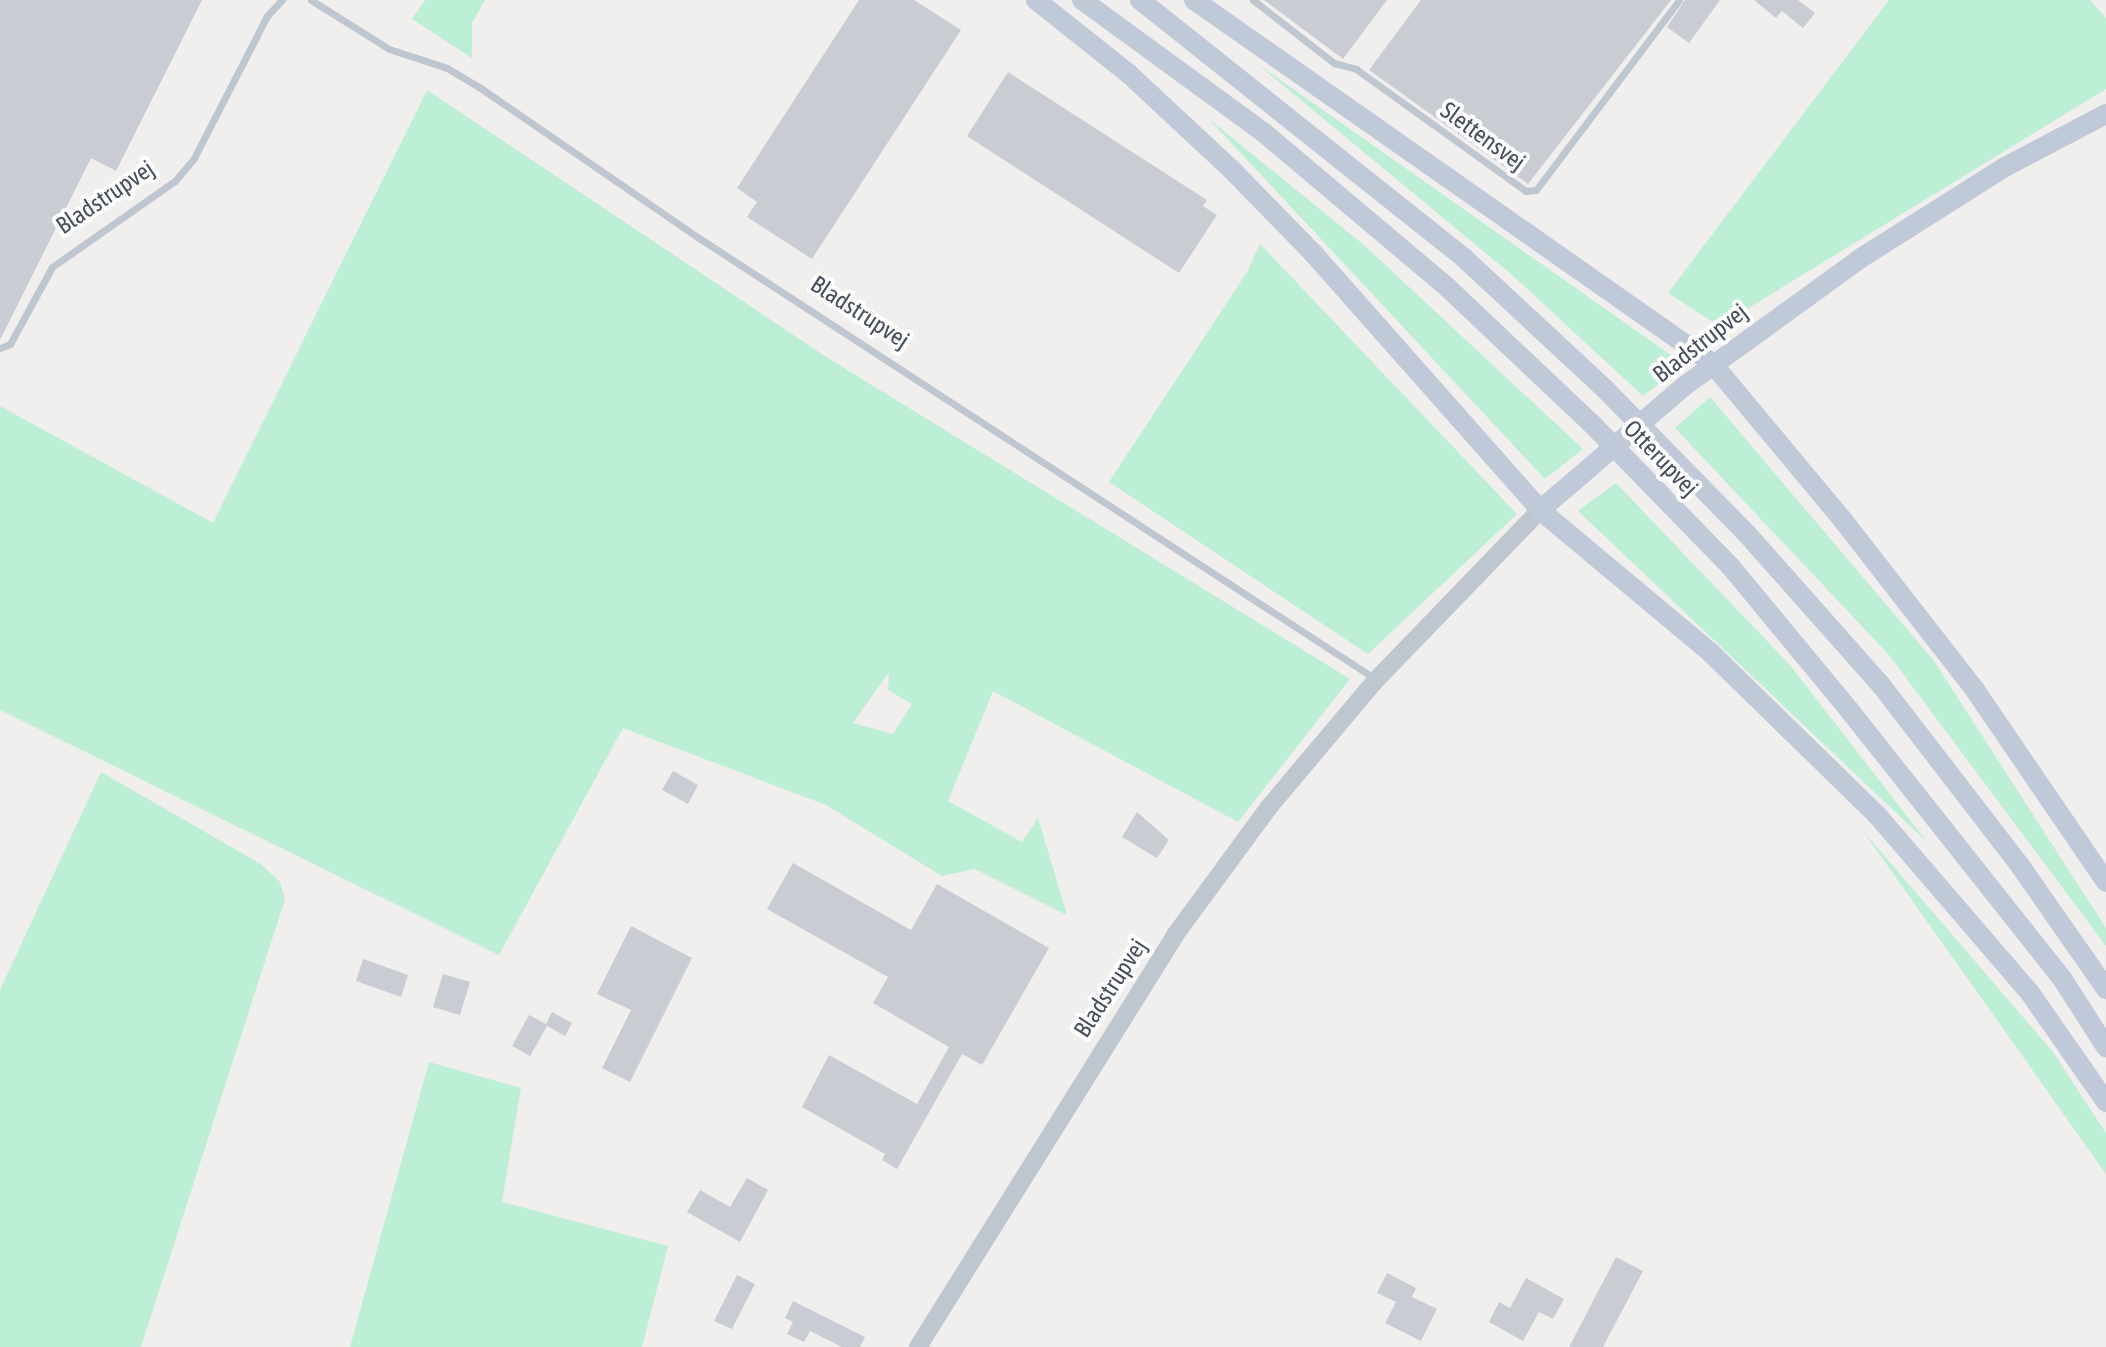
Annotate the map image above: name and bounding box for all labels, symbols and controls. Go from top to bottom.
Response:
street label: Slettensvej [1435,96,1531,176]
street label: Bladstrupvej [51,154,159,240]
street label: Bladstrupvej [805,270,915,354]
street label: Bladstrupvej [1647,297,1753,389]
street label: Otterupvej [1618,414,1704,502]
street label: Bladstrupvej [1068,933,1152,1043]

